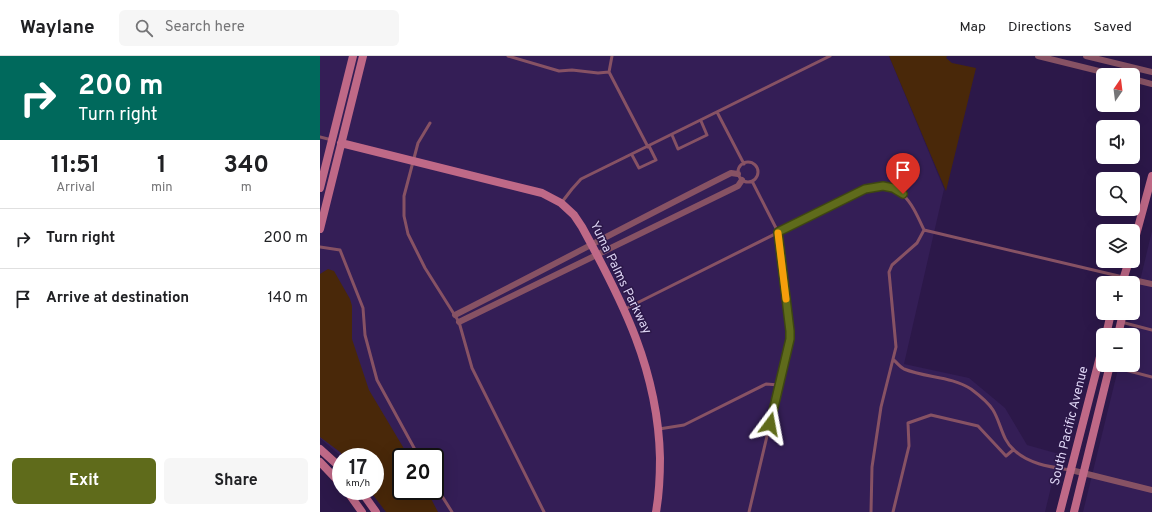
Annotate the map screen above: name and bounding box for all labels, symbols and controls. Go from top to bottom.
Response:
search box [119,10,399,46]
text: Waylane [20,16,95,40]
icon: search [133,17,155,39]
text: Search here [165,18,245,37]
text: Map [960,19,986,36]
text: Directions [1008,19,1072,36]
text: Saved [1094,19,1132,36]
north arrow [1096,68,1140,112]
map controls [1096,68,1140,372]
text: 200 m [78,69,164,105]
icon: right [12,72,64,124]
text: Turn right [78,104,158,127]
button: sound [1096,120,1140,164]
text: 11:51 [51,151,100,181]
text: 1 [157,151,167,181]
text: 340 [224,151,269,181]
pin [886,153,920,194]
icon: arrive [892,159,914,181]
button: search [1096,172,1140,216]
text: Arrival [56,180,95,196]
text: min [151,180,173,196]
text: m [241,180,252,196]
street label: Yuma Palms Parkway [586,219,654,337]
button: layers [1096,224,1140,268]
icon: right [12,228,34,250]
text: Turn right [46,229,115,248]
text: 200 m [263,229,308,248]
button: + [1096,276,1140,320]
icon: arrive [12,288,34,310]
text: Arrive at destination [46,289,189,308]
text: 140 m [268,289,308,308]
button: − [1096,328,1140,372]
street label: South Pacific Avenue [1047,365,1093,487]
position arrow [749,403,791,445]
speed limit sign: 20 [392,448,444,500]
text: 17 [349,456,367,482]
button: Exit [12,458,156,504]
button: Share [164,458,308,504]
text: km/h [346,477,370,490]

